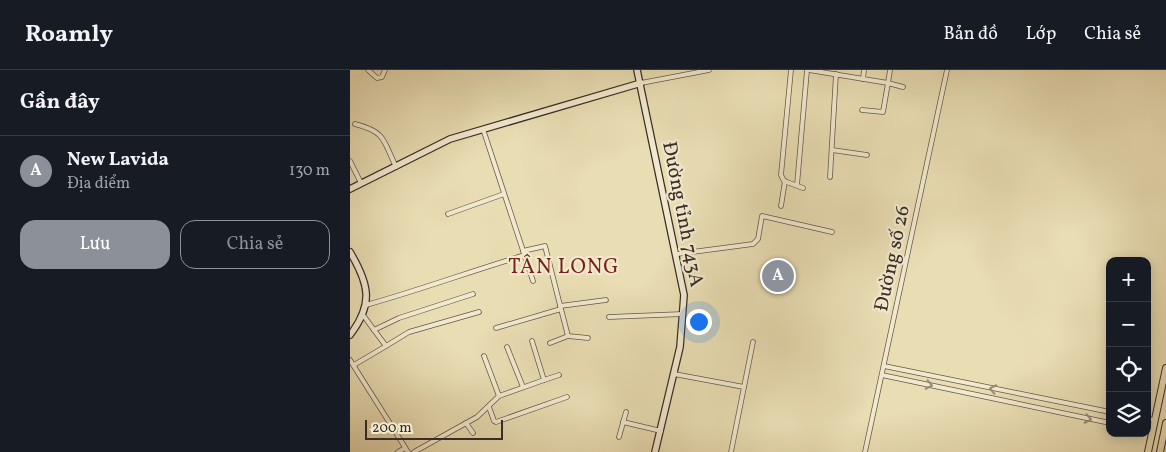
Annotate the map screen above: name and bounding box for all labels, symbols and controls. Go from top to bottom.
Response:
text: Roamly [25,18,113,52]
text: Bản đồ [944,22,998,47]
text: Lớp [1026,22,1056,47]
text: Chia sẻ [1084,22,1141,47]
text: Gần đây [20,88,100,117]
street label: Đường tỉnh 743A [654,139,710,290]
text: New Lavida [67,147,169,173]
text: A [30,160,42,182]
text: 130 m [289,160,330,182]
text: Địa điểm [67,173,130,195]
street label: Đường số 26 [868,203,918,314]
button: Lưu [20,220,170,269]
button: Chia sẻ [180,220,330,269]
district label: TÂN LONG [508,253,620,282]
pin: A [762,257,794,295]
map controls [1106,257,1151,437]
button: + [1106,257,1151,302]
button: − [1106,302,1151,347]
your location [686,309,712,335]
button: locate [1106,347,1151,392]
one-way arrow [925,379,934,390]
one-way arrow [989,384,998,395]
button: layers [1106,392,1151,437]
one-way arrow [1084,413,1093,424]
scale bar [365,417,502,440]
text: 200 m [372,419,412,438]

